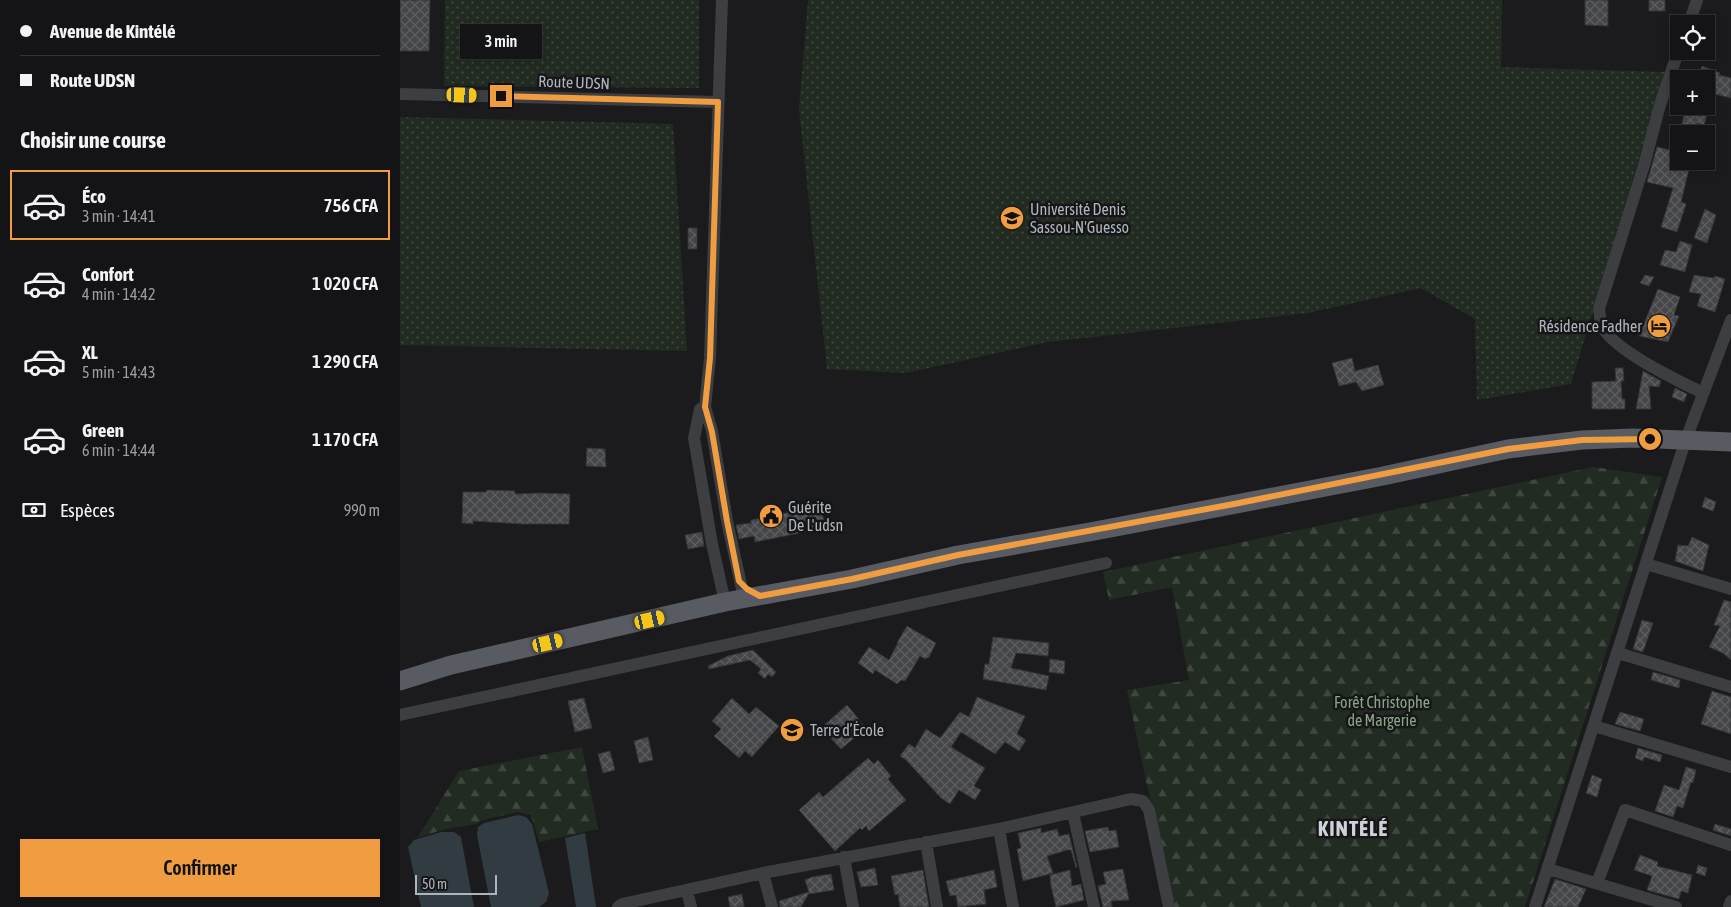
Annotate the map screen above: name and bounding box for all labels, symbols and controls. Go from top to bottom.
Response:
map controls [1670,15,1715,170]
button: locate [1670,15,1715,60]
text: Avenue de Kintélé [50,20,176,42]
callout: 3 min [460,23,542,58]
text: 3 min [485,32,517,50]
text: Route UDSN [50,69,135,91]
button: + [1670,70,1715,115]
street label: Route UDSN [538,72,610,92]
route end [490,85,512,107]
car [446,87,477,103]
button: − [1670,125,1715,170]
text: Choisir une course [20,127,166,153]
icon: car [22,183,67,228]
text: Éco [82,185,106,207]
text: 756 CFA [323,194,378,216]
place label: Université Denis Sassou-N'Guesso [1030,200,1129,236]
school or university icon: Université Denis Sassou-N'Guesso [999,205,1025,231]
text: 3 min · 14:41 [82,207,155,225]
icon: car [22,261,67,306]
text: Confort [82,263,134,285]
text: 1 020 CFA [312,272,378,294]
text: 4 min · 14:42 [82,285,155,303]
hotel icon: Résidence Fadher [1646,313,1672,339]
place label: Résidence Fadher [1539,317,1642,335]
icon: car [22,339,67,384]
text: XL [82,341,98,363]
text: 1 290 CFA [312,350,378,372]
text: 5 min · 14:43 [82,363,155,381]
icon: car [22,417,67,462]
text: Green [82,419,124,441]
text: 1 170 CFA [312,428,378,450]
route start [1639,428,1661,450]
text: 6 min · 14:44 [82,441,155,459]
icon: cash [20,496,48,524]
place label: Guérite De L'udsn [788,498,843,534]
text: Espèces [60,499,115,521]
text: 990 m [344,501,380,519]
public building icon: Guérite De L'udsn [758,503,784,529]
car [633,609,666,631]
car [531,632,564,654]
park label: Forêt Christophe de Margerie [1334,693,1430,730]
school or university icon: Terre d’École [779,717,805,743]
place label: Terre d’École [810,721,884,739]
district label: KINTÉLÉ [1318,816,1388,840]
button: Confirmer [20,839,380,897]
scale bar [415,872,498,895]
text: 50 m [422,876,447,892]

